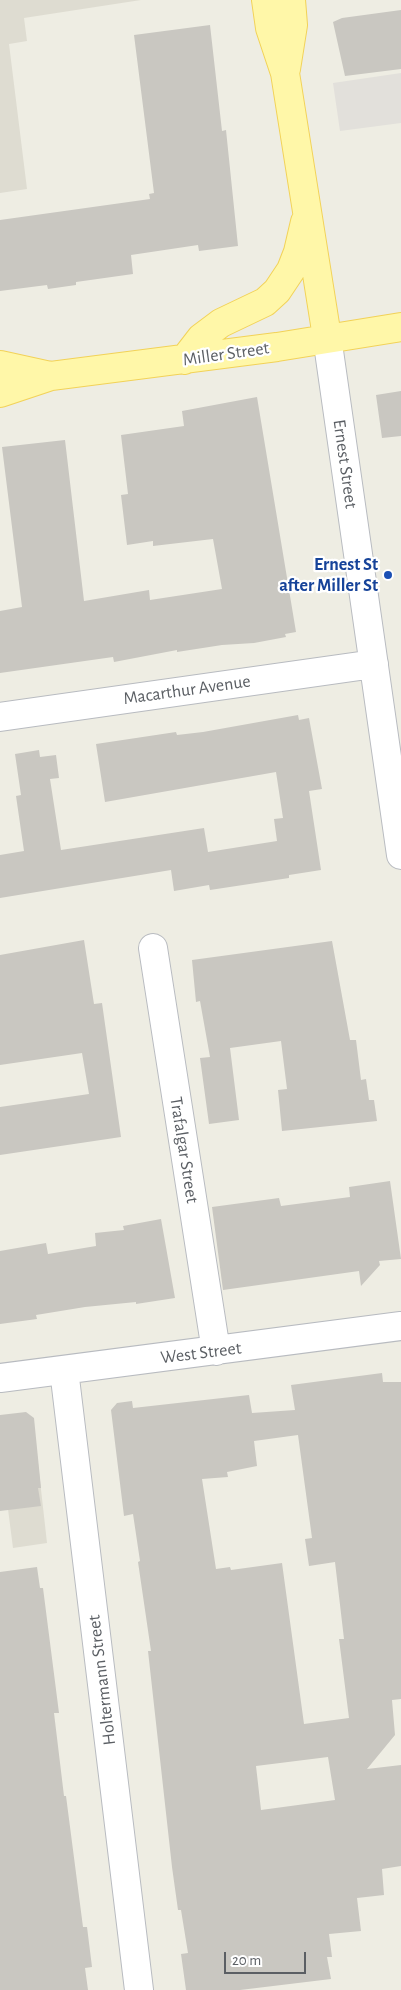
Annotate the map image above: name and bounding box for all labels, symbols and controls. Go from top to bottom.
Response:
street label: Miller Street [181,337,271,371]
street label: Ernest Street [328,418,362,510]
place label: Ernest St after Miller St [279,554,378,596]
marker: Ernest St after Miller St [382,569,394,581]
street label: Macarthur Avenue [122,670,252,710]
street label: Trafalgar Street [165,1095,203,1205]
street label: West Street [159,1337,243,1369]
street label: Holtermann Street [83,1614,121,1746]
scale bar [226,1942,308,1974]
text: 20 m [232,1953,261,1968]

